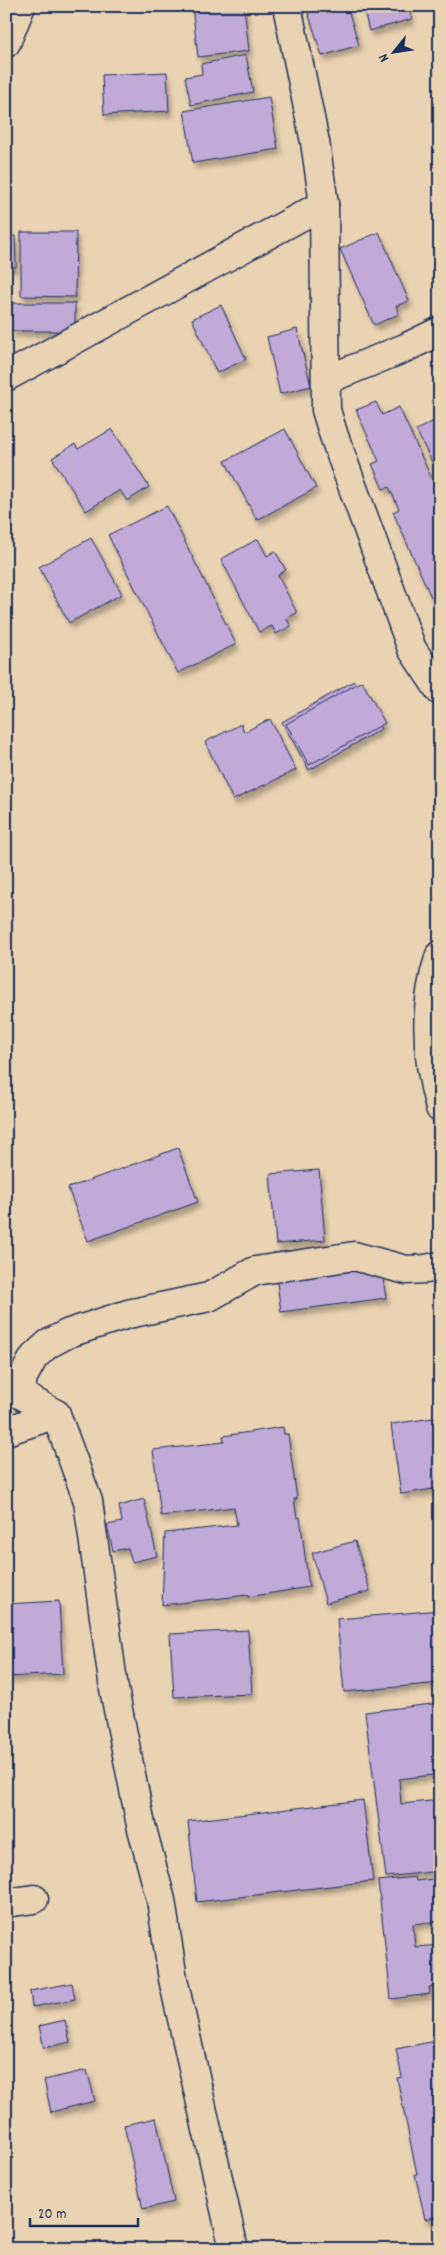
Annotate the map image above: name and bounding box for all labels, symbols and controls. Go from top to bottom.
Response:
north arrow [368,28,418,78]
text: N [374,49,395,65]
scale bar [30,2195,138,2227]
text: 20 m [38,2204,66,2226]

